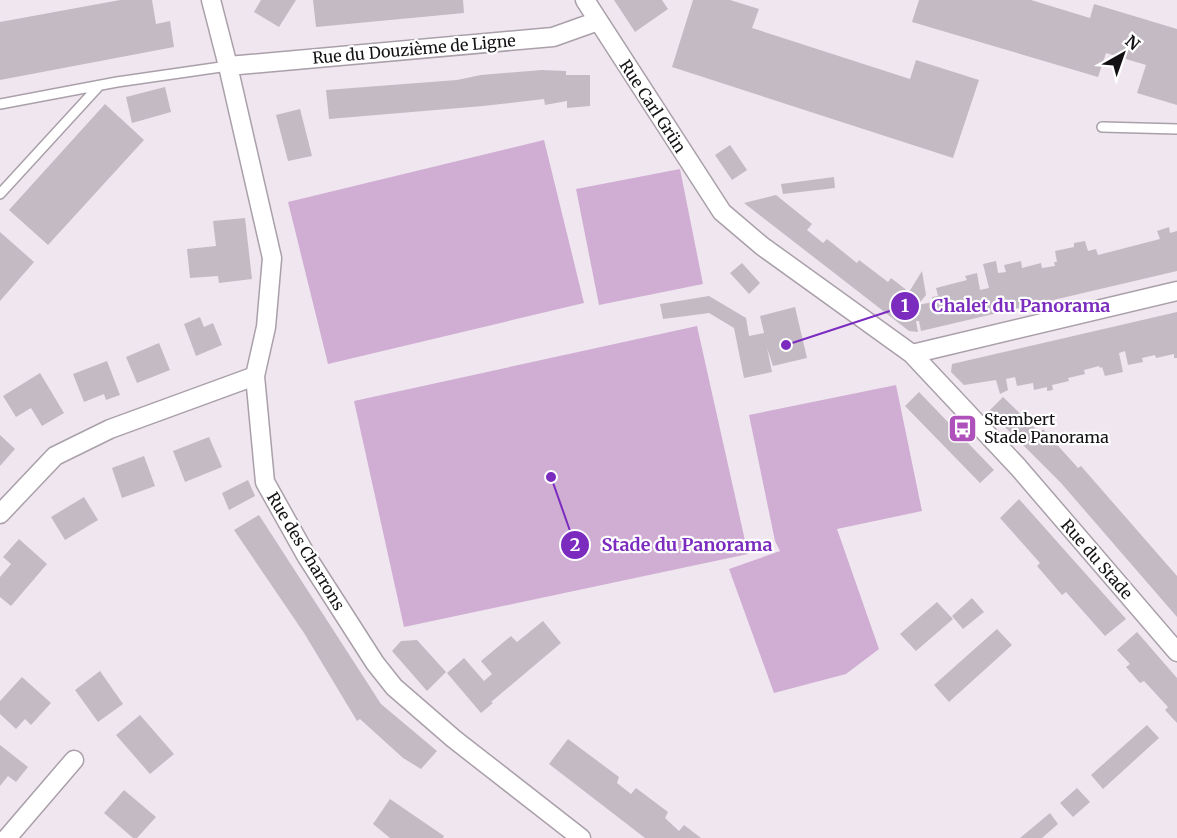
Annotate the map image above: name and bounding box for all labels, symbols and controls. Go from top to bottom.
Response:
north arrow [1093,24,1153,84]
street label: Rue du Douzième de Ligne [312,30,516,68]
text: N [1121,31,1144,54]
street label: Rue Carl Grün [616,56,691,157]
callout: Chalet du Panorama [890,288,1122,324]
text: 1 [901,294,909,317]
text: Chalet du Panorama [932,294,1110,317]
place label: Stembert Stade Panorama [984,409,1109,447]
bus stop icon: Stembert Stade Panorama [947,412,979,444]
street label: Rue des Charrons [263,488,349,614]
street label: Rue du Stade [1057,515,1137,603]
callout: Stade du Panorama [560,527,785,563]
text: 2 [570,533,580,556]
text: Stade du Panorama [601,533,773,556]

